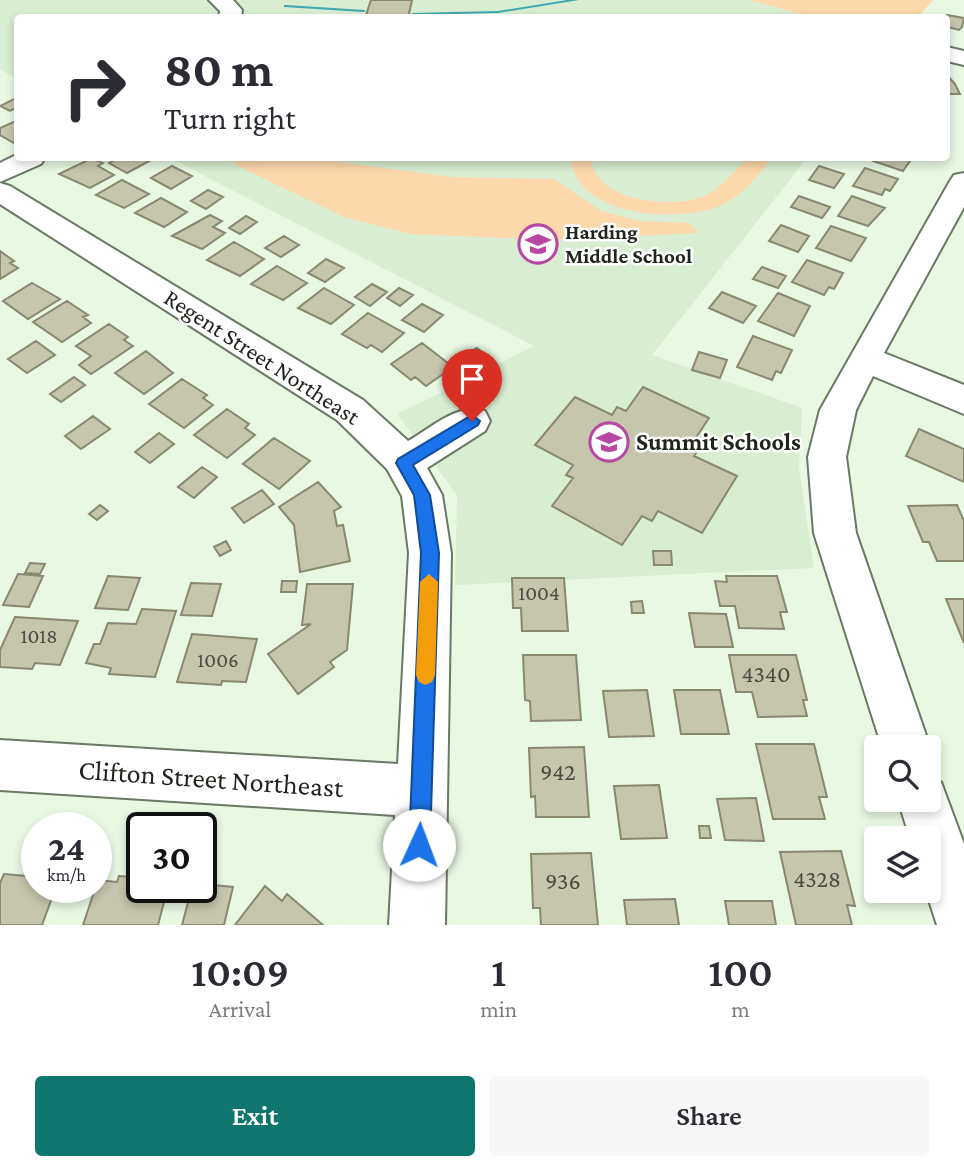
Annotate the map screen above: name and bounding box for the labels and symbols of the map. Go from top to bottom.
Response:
place label: Harding Middle School [565,220,692,268]
school or university icon: Harding Middle School [517,223,559,265]
street label: Regent Street Northeast [159,283,366,430]
pin [442,349,502,421]
school or university icon: Summit Schools [588,421,630,463]
place label: Summit Schools [636,428,801,455]
house number: 1004 [518,581,560,605]
house number: 1018 [20,624,58,648]
house number: 1006 [197,648,239,672]
house number: 4340 [741,660,791,687]
street label: Clifton Street Northeast [77,754,345,803]
house number: 942 [540,758,576,785]
position arrow [382,808,456,882]
speed limit sign: 30 [126,812,217,903]
house number: 4328 [793,865,841,892]
house number: 936 [545,867,581,894]

